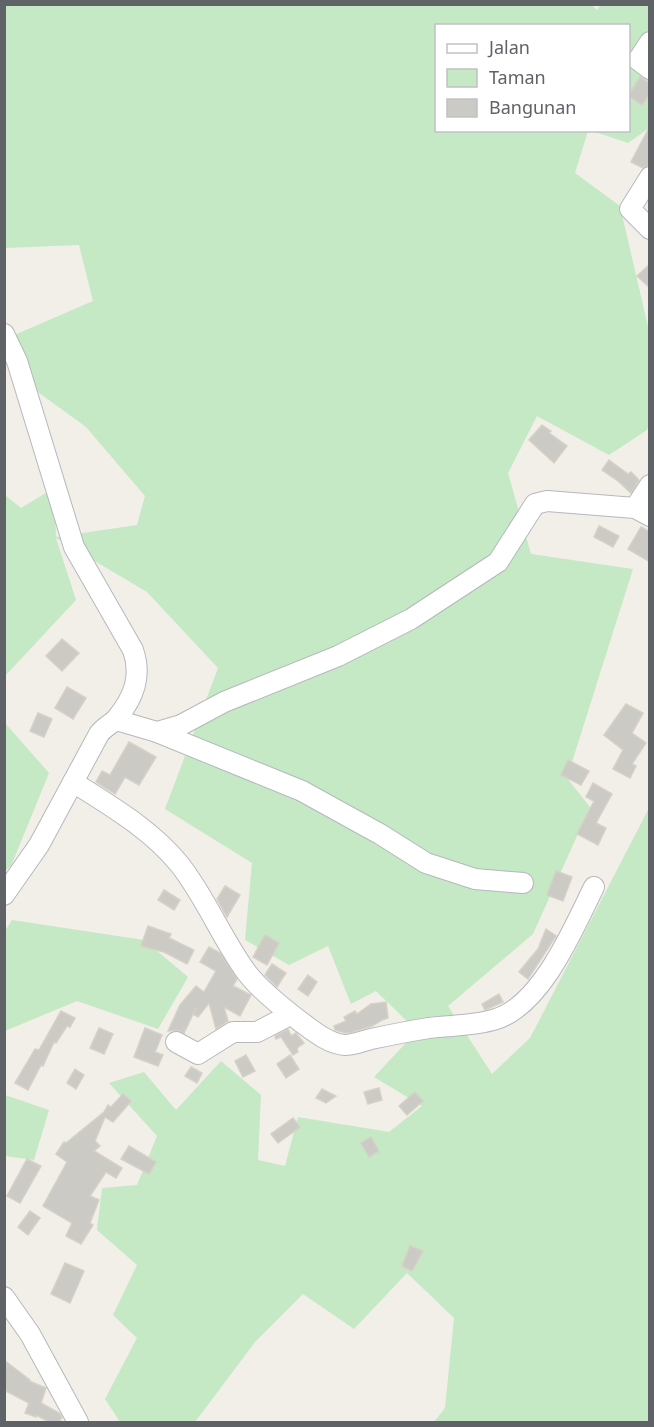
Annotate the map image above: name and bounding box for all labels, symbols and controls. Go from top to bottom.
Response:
legend [435,24,630,132]
text: Jalan [487,35,530,59]
text: Taman [489,65,546,89]
text: Bangunan [489,95,576,119]

